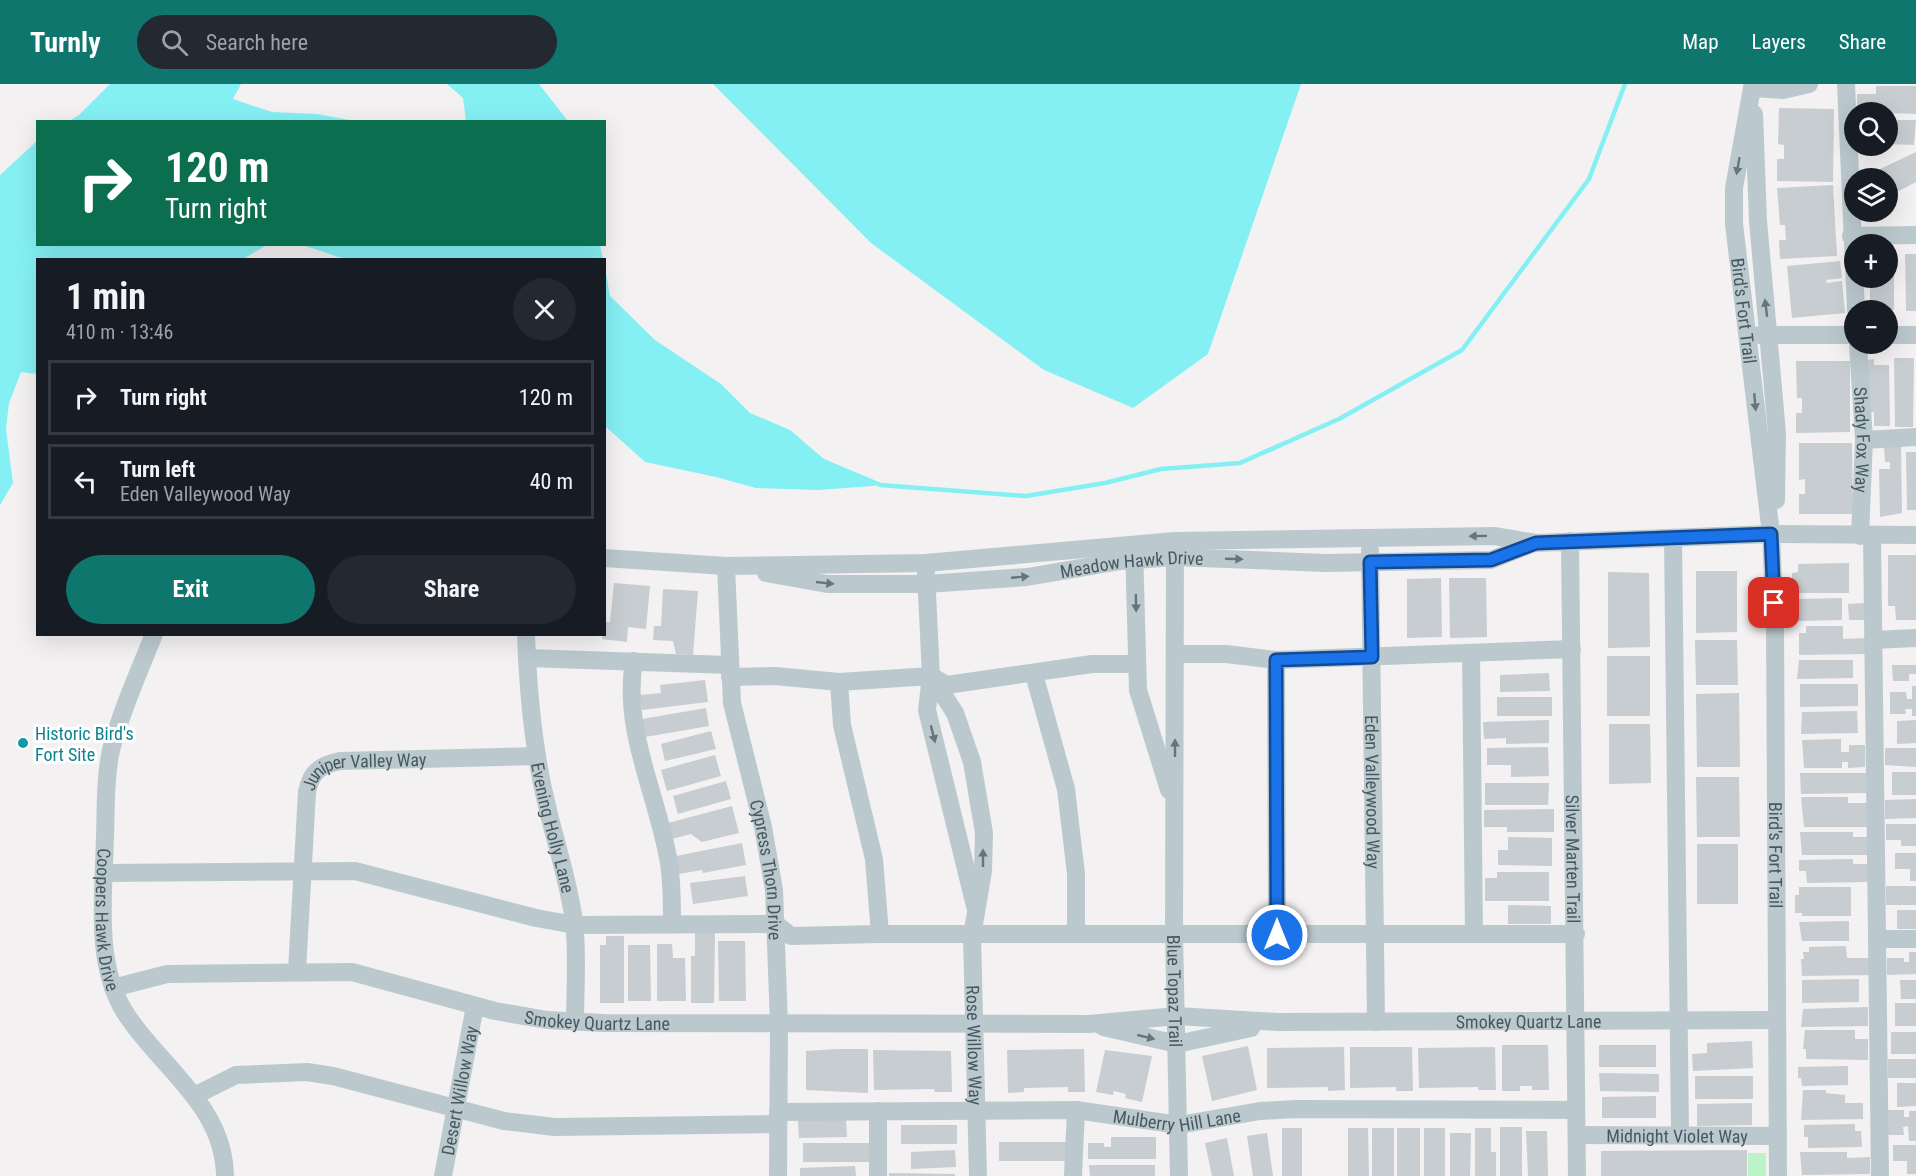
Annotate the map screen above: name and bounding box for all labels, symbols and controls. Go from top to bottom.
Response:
search box [137,15,557,69]
text: Turnly [30,26,101,59]
icon: search [158,26,191,59]
text: Search here [206,30,308,55]
text: Map [1682,30,1719,54]
text: Layers [1752,30,1806,54]
text: Share [1839,30,1886,54]
map controls [1844,102,1898,354]
button: search [1844,102,1898,156]
text: 120 m [165,143,270,192]
icon: right [66,144,144,222]
one-way arrow [1733,157,1742,176]
button: layers [1844,168,1898,222]
text: Turn right [165,193,267,225]
button: + [1844,234,1898,288]
street label: Bird's Fort Trail [1728,257,1761,365]
text: 1 min [66,276,146,318]
button: close [513,278,576,341]
one-way arrow [1762,299,1771,318]
button: − [1844,300,1898,354]
text: 410 m · 13:46 [66,320,173,344]
icon: right [69,381,102,414]
text: Turn right [120,385,207,410]
text: 120 m [519,385,573,410]
street label: Shady Fox Way [1850,386,1875,494]
one-way arrow [1750,392,1759,411]
text: Turn left [120,457,195,482]
icon: left [69,465,102,498]
text: 40 m [530,469,573,494]
text: Eden Valleywood Way [120,482,291,506]
one-way arrow [1468,531,1487,541]
street label: Meadow Hawk Drive [1058,546,1204,582]
button: Exit [66,555,315,624]
button: Share [327,555,576,624]
one-way arrow [1225,555,1244,564]
one-way arrow [1010,572,1029,582]
pin [1748,577,1799,628]
one-way arrow [816,578,835,588]
icon: arrive [1757,586,1790,619]
one-way arrow [1132,594,1141,613]
street label: Eden Valleywood Way [1362,715,1385,869]
place label: Historic Bird's Fort Site [35,723,134,765]
one-way arrow [929,725,938,743]
marker: Historic Bird's Fort Site [16,736,30,750]
one-way arrow [1170,738,1180,757]
street label: Juniper Valley Way [297,748,427,793]
street label: Evening Holly Lane [528,761,579,895]
street label: Silver Marten Trail [1562,795,1585,923]
street label: Cypress Thorn Drive [746,797,786,940]
street label: Bird's Fort Trail [1765,802,1787,908]
street label: Coopers Hawk Drive [92,848,124,994]
one-way arrow [978,849,988,868]
position arrow [1245,903,1309,967]
street label: Blue Topaz Trail [1163,935,1187,1047]
street label: Rose Willow Way [963,985,987,1106]
street label: Smokey Quartz Lane [523,1006,670,1034]
street label: Smokey Quartz Lane [1456,1010,1601,1032]
street label: Desert Willow Way [437,1024,482,1157]
one-way arrow [1137,1033,1156,1042]
street label: Mulberry Hill Lane [1112,1104,1242,1135]
street label: Midnight Violet Way [1606,1125,1748,1146]

